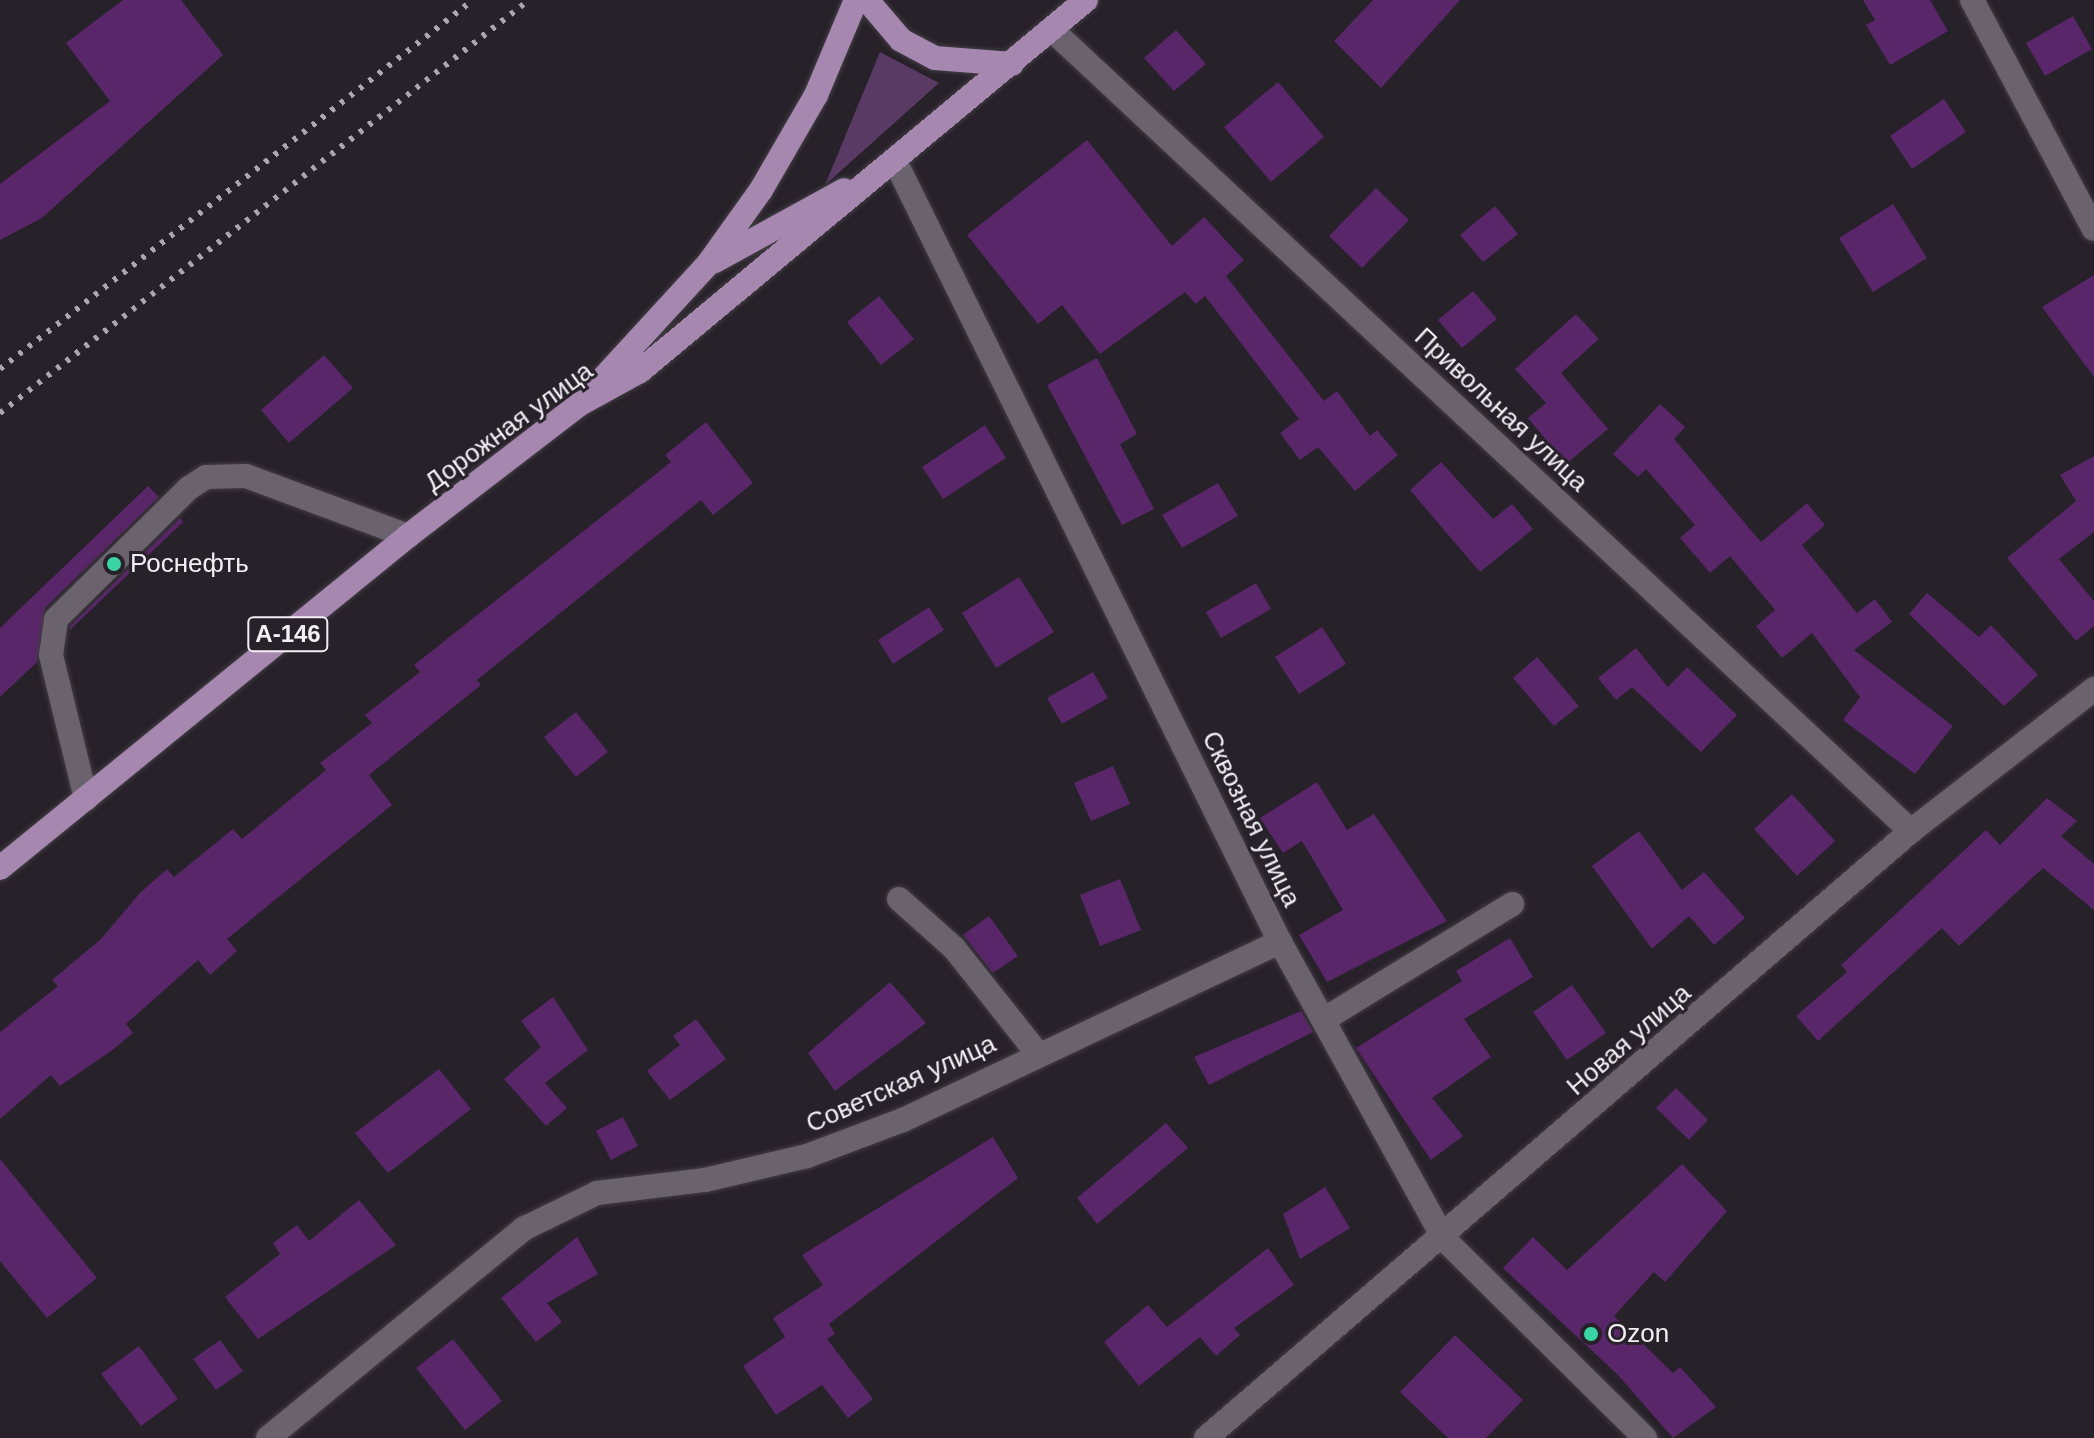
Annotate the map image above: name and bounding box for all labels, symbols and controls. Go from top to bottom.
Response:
street label: Привольная улица [1408,322,1594,498]
street label: Дорожная улица [419,356,599,498]
place label: Роснефть [130,548,249,580]
marker: Роснефть [105,555,123,573]
road number: А-146 [246,614,330,654]
street label: Сквозная улица [1195,726,1307,912]
street label: Новая улица [1561,978,1697,1102]
street label: Советская улица [801,1028,1001,1140]
place label: Ozon [1607,1318,1669,1350]
marker: Ozon [1582,1325,1600,1343]

